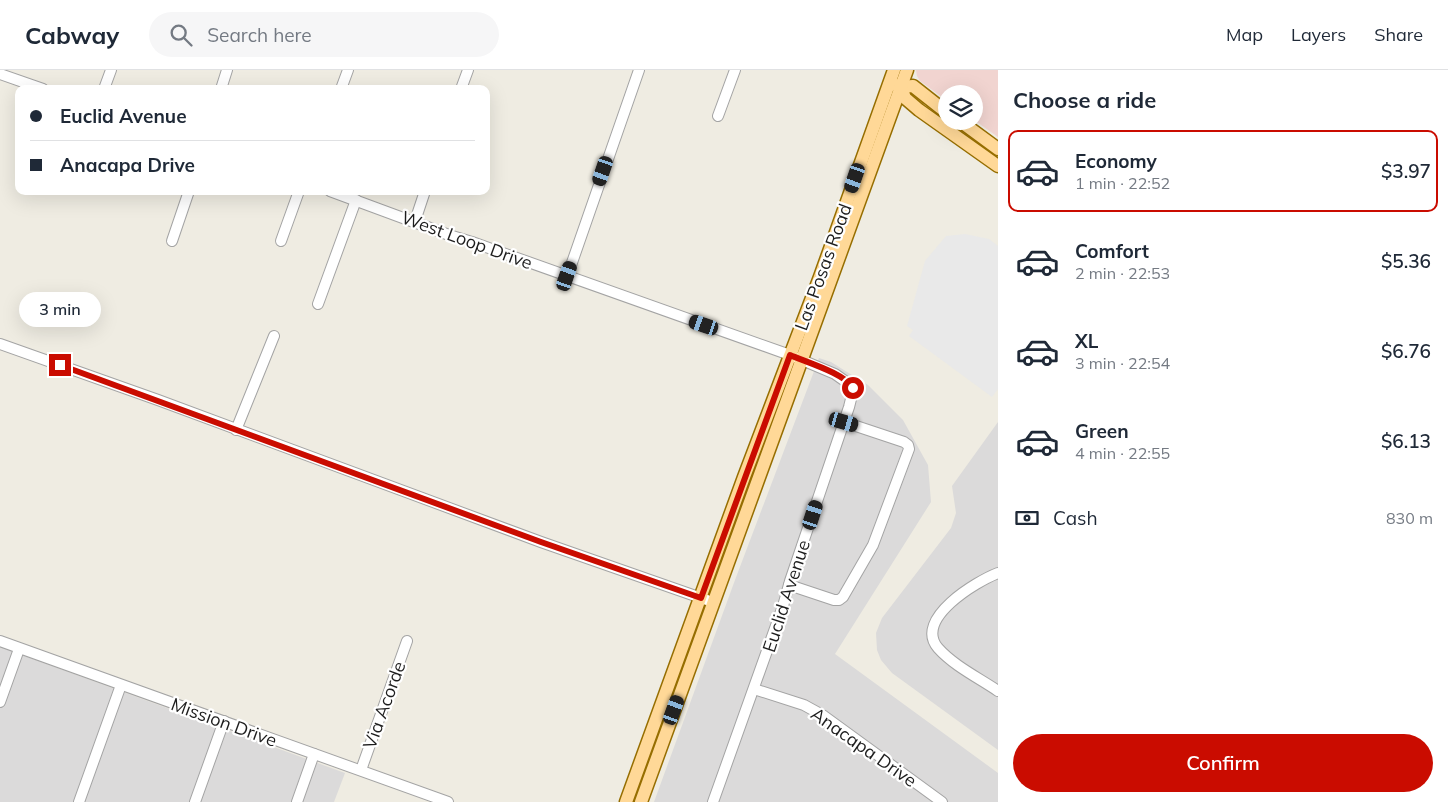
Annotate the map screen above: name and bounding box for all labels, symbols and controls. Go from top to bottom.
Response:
search box [149,12,499,57]
text: Cabway [25,20,119,50]
icon: search [167,21,195,49]
text: Search here [207,23,312,47]
text: Map [1226,23,1263,46]
text: Layers [1291,23,1346,46]
text: Share [1374,23,1423,46]
map controls [938,85,983,130]
button: layers [938,85,983,130]
text: Choose a ride [1013,86,1156,114]
text: Euclid Avenue [60,104,187,128]
icon: car [1015,149,1060,194]
text: Economy [1075,149,1157,173]
text: Anacapa Drive [60,153,195,177]
car [591,154,614,188]
text: $3.97 [1381,159,1431,183]
car [843,161,866,195]
text: 1 min · 22:52 [1075,173,1170,193]
street label: Las Posas Road [789,200,857,334]
street label: West Loop Drive [398,206,536,274]
icon: car [1015,239,1060,284]
text: Comfort [1075,239,1149,263]
text: $5.36 [1381,249,1431,273]
car [555,259,578,293]
text: 2 min · 22:53 [1075,263,1170,283]
callout: 3 min [19,292,101,328]
text: 3 min [39,299,81,319]
car [687,313,720,337]
icon: car [1015,329,1060,374]
text: XL [1075,329,1098,353]
text: $6.76 [1381,339,1431,363]
text: 3 min · 22:54 [1075,353,1170,373]
route end [49,354,71,376]
route start [842,377,864,399]
car [827,411,860,433]
icon: car [1015,419,1060,464]
text: Green [1075,419,1129,443]
text: $6.13 [1381,429,1431,453]
text: 4 min · 22:55 [1075,443,1170,463]
car [801,498,824,532]
icon: cash [1013,504,1041,532]
text: Cash [1053,506,1098,530]
text: 830 m [1386,508,1433,528]
street label: Euclid Avenue [757,537,815,655]
street label: Via Acorde [358,658,410,752]
street label: Mission Drive [168,692,280,752]
car [661,693,686,727]
street label: Anacapa Drive [807,702,921,792]
button: Confirm [1013,734,1433,792]

